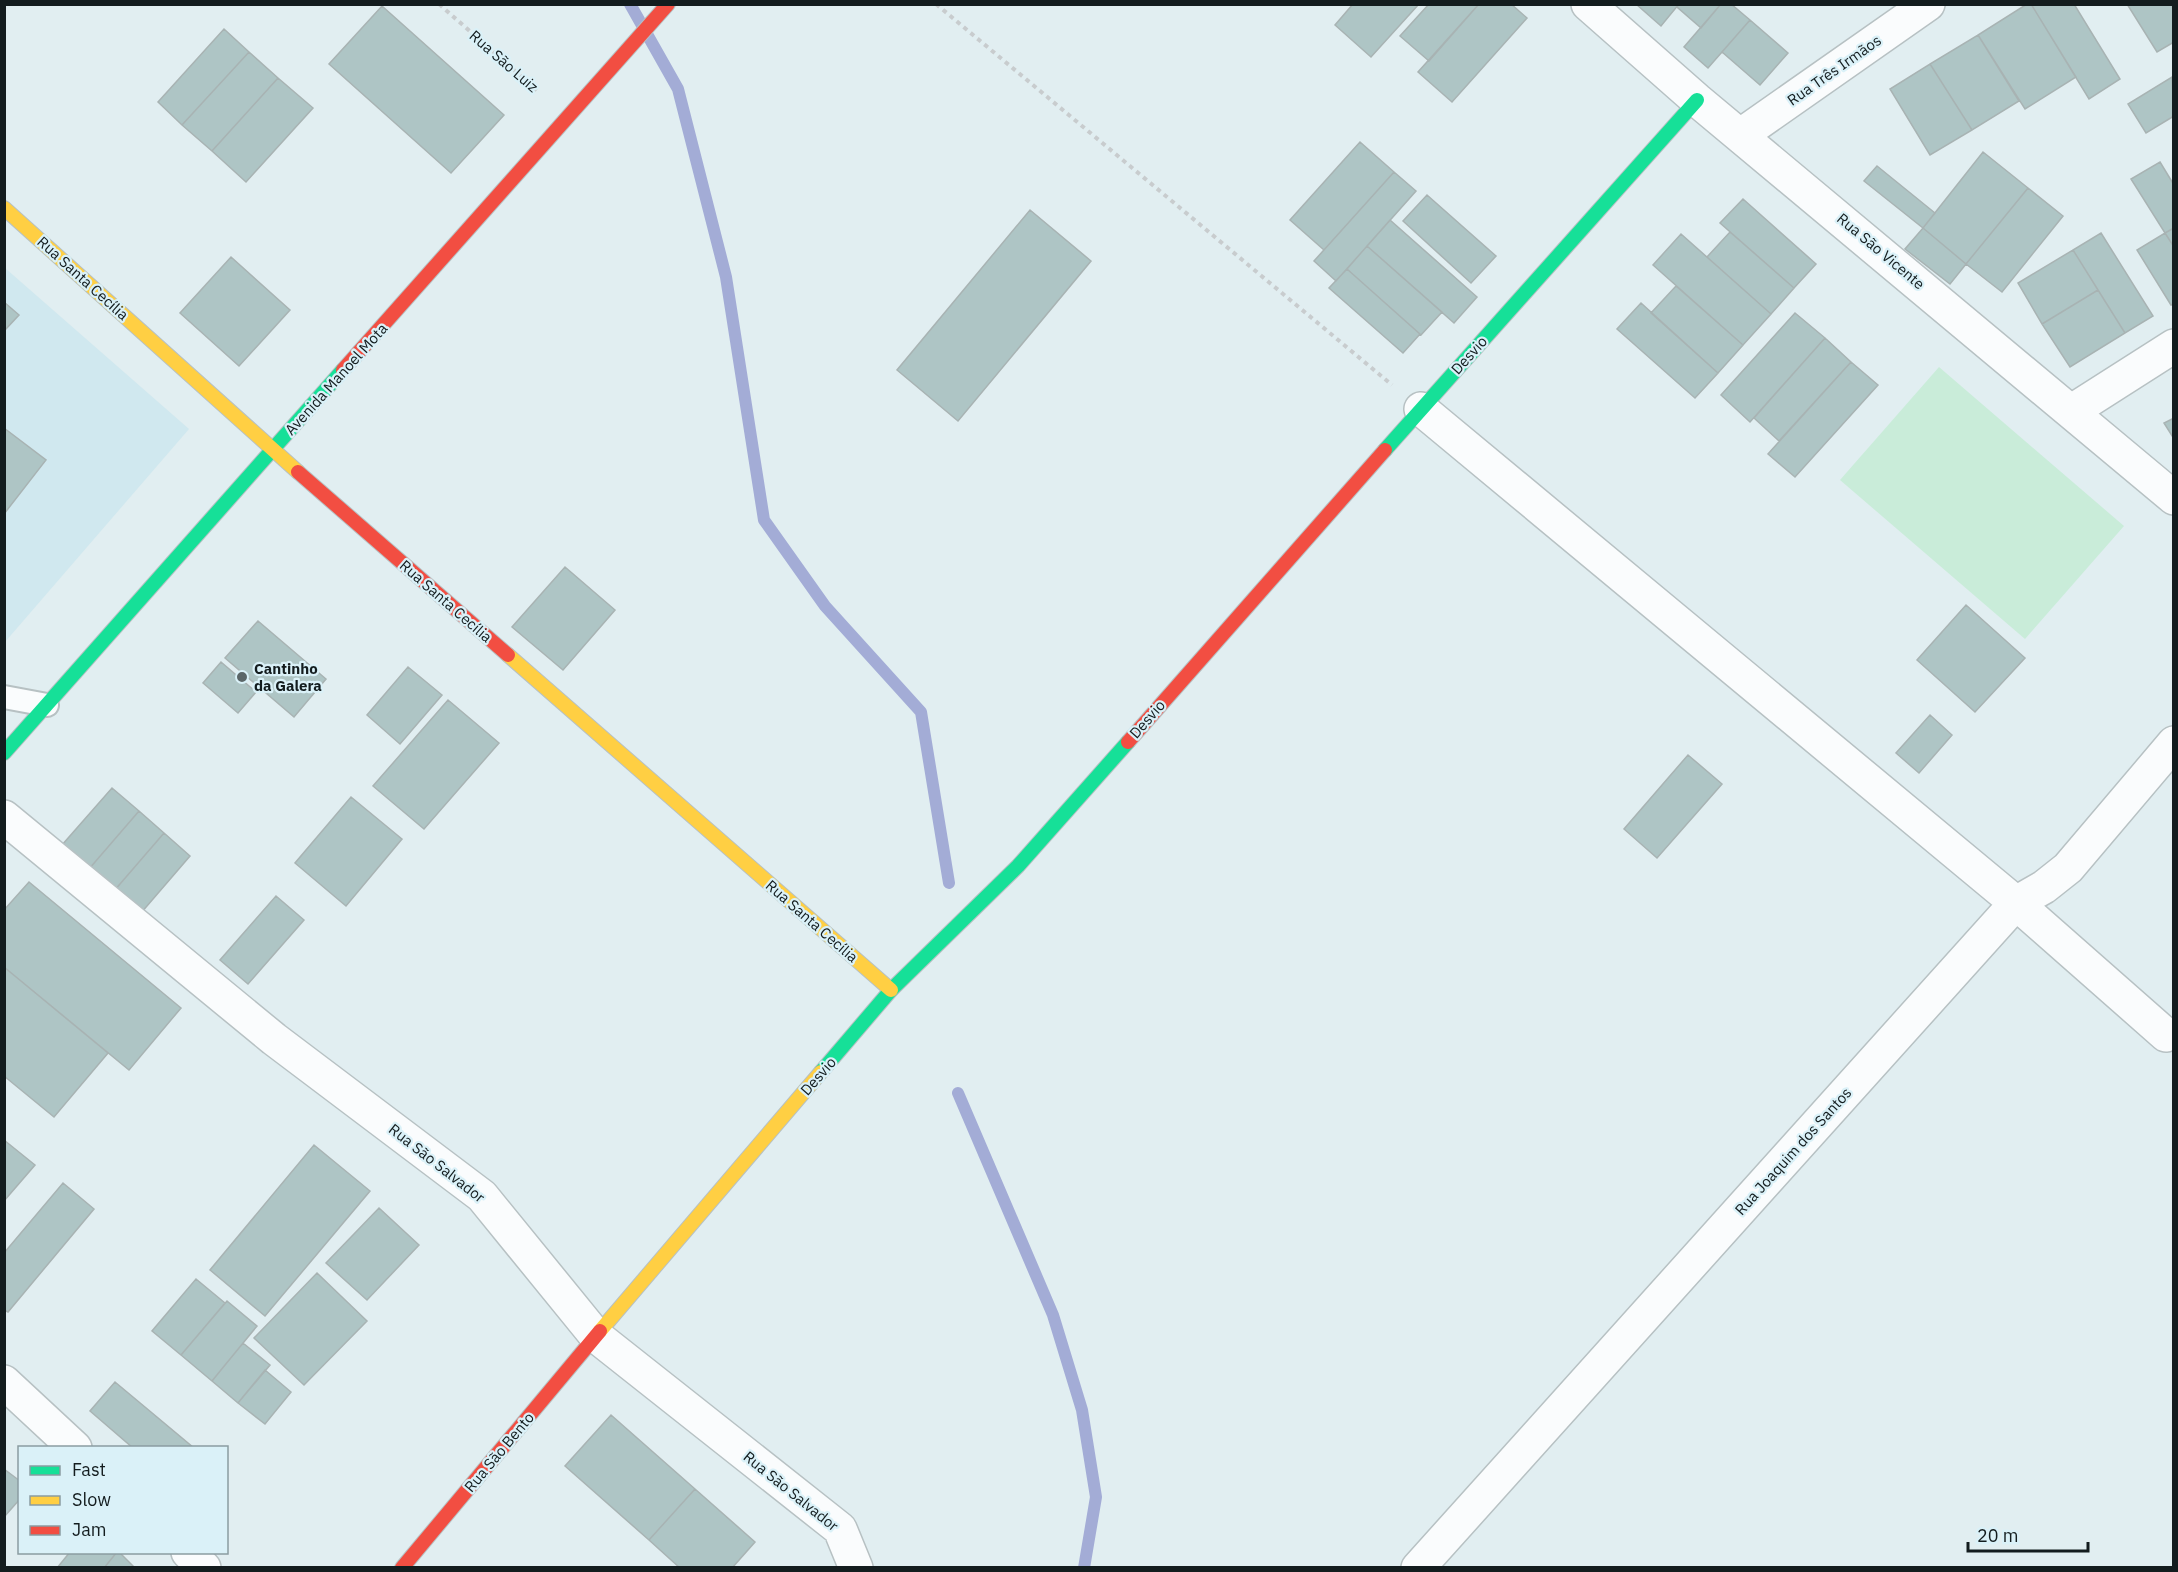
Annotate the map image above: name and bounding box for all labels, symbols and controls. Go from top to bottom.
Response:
street label: Rua São Luiz [466,26,542,96]
street label: Rua Três Irmãos [1783,31,1885,109]
street label: Rua São Vicente [1833,209,1929,293]
street label: Rua Santa Cecília [33,232,133,324]
street label: Avenida Manoel Mota [281,319,391,439]
street label: Desvio [1447,332,1491,378]
street label: Rua Santa Cecília [396,556,496,646]
place label: Cantinho da Galera [254,659,322,695]
marker: Cantinho da Galera [235,670,249,684]
street label: Desvio [1125,696,1169,742]
street label: Rua Santa Cecília [762,876,862,966]
street label: Desvio [796,1053,840,1099]
street label: Rua Joaquim dos Santos [1731,1083,1855,1219]
street label: Rua São Salvador [385,1120,489,1207]
street label: Rua São Bento [460,1408,538,1496]
legend [18,1446,228,1554]
street label: Rua São Salvador [740,1447,843,1535]
text: Fast [72,1458,106,1481]
text: Slow [72,1488,111,1511]
scale bar [1968,1515,2088,1553]
text: Jam [72,1518,107,1541]
text: 20 m [1977,1524,2019,1547]

